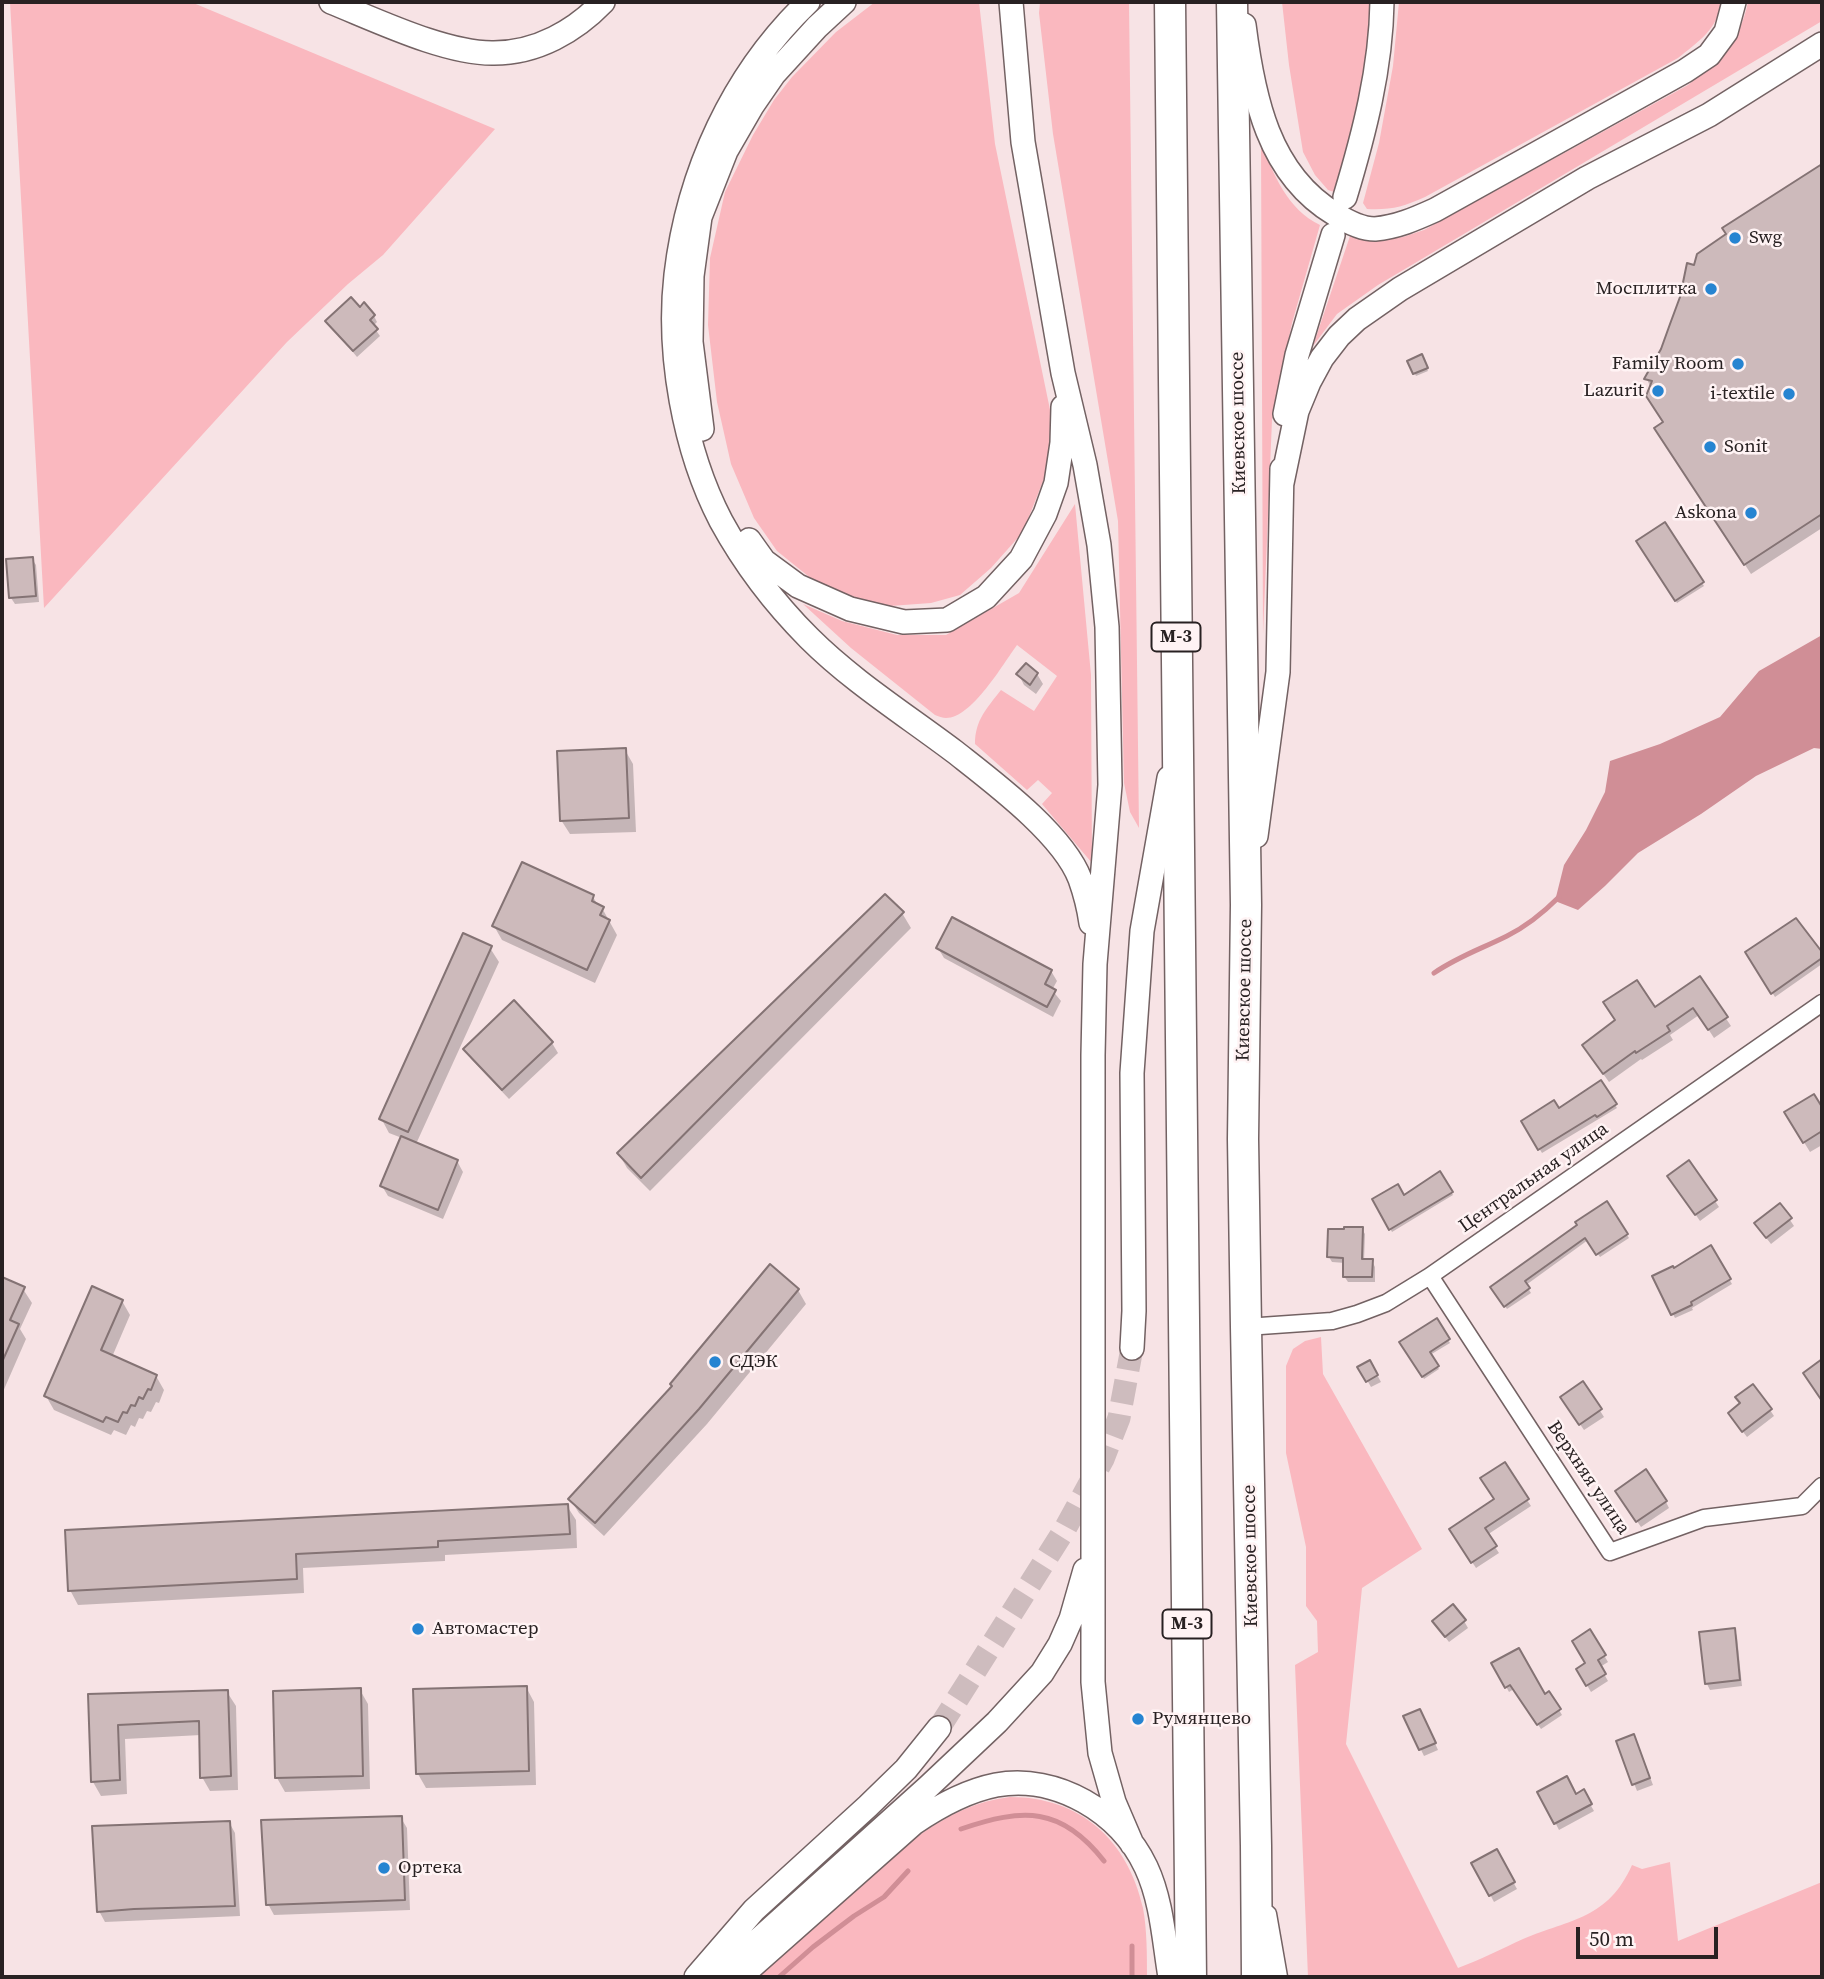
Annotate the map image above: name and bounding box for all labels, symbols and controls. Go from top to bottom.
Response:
place label: Swg [1749,227,1782,249]
marker: Swg [1727,230,1743,246]
place label: Мосплитка [1596,278,1697,300]
marker: Мосплитка [1703,281,1719,297]
street label: Киевское шоссе [1226,351,1252,495]
place label: Family Room [1612,353,1724,375]
marker: Family Room [1730,356,1746,372]
place label: Lazurit [1583,380,1644,402]
marker: Lazurit [1650,383,1666,399]
place label: i-textile [1710,383,1775,405]
marker: i-textile [1781,386,1797,402]
place label: Sonit [1724,436,1768,458]
marker: Sonit [1702,439,1718,455]
place label: Askona [1675,502,1737,524]
marker: Askona [1743,505,1759,521]
road number: М-3 [1152,622,1200,652]
street label: Киевское шоссе [1232,918,1258,1062]
street label: Центральная улица [1455,1118,1613,1238]
place label: СДЭК [729,1351,778,1373]
marker: СДЭК [707,1354,723,1370]
street label: Верхняя улица [1542,1417,1634,1539]
street label: Киевское шоссе [1238,1484,1264,1628]
road number: М-3 [1162,1610,1212,1638]
place label: Автомастер [432,1618,539,1640]
marker: Автомастер [410,1621,426,1637]
place label: Румянцево [1152,1708,1251,1730]
marker: Румянцево [1130,1711,1146,1727]
place label: Ортека [398,1857,462,1879]
marker: Ортека [376,1860,392,1876]
scale bar [1579,1912,1721,1956]
text: 50 m [1589,1924,1634,1953]

